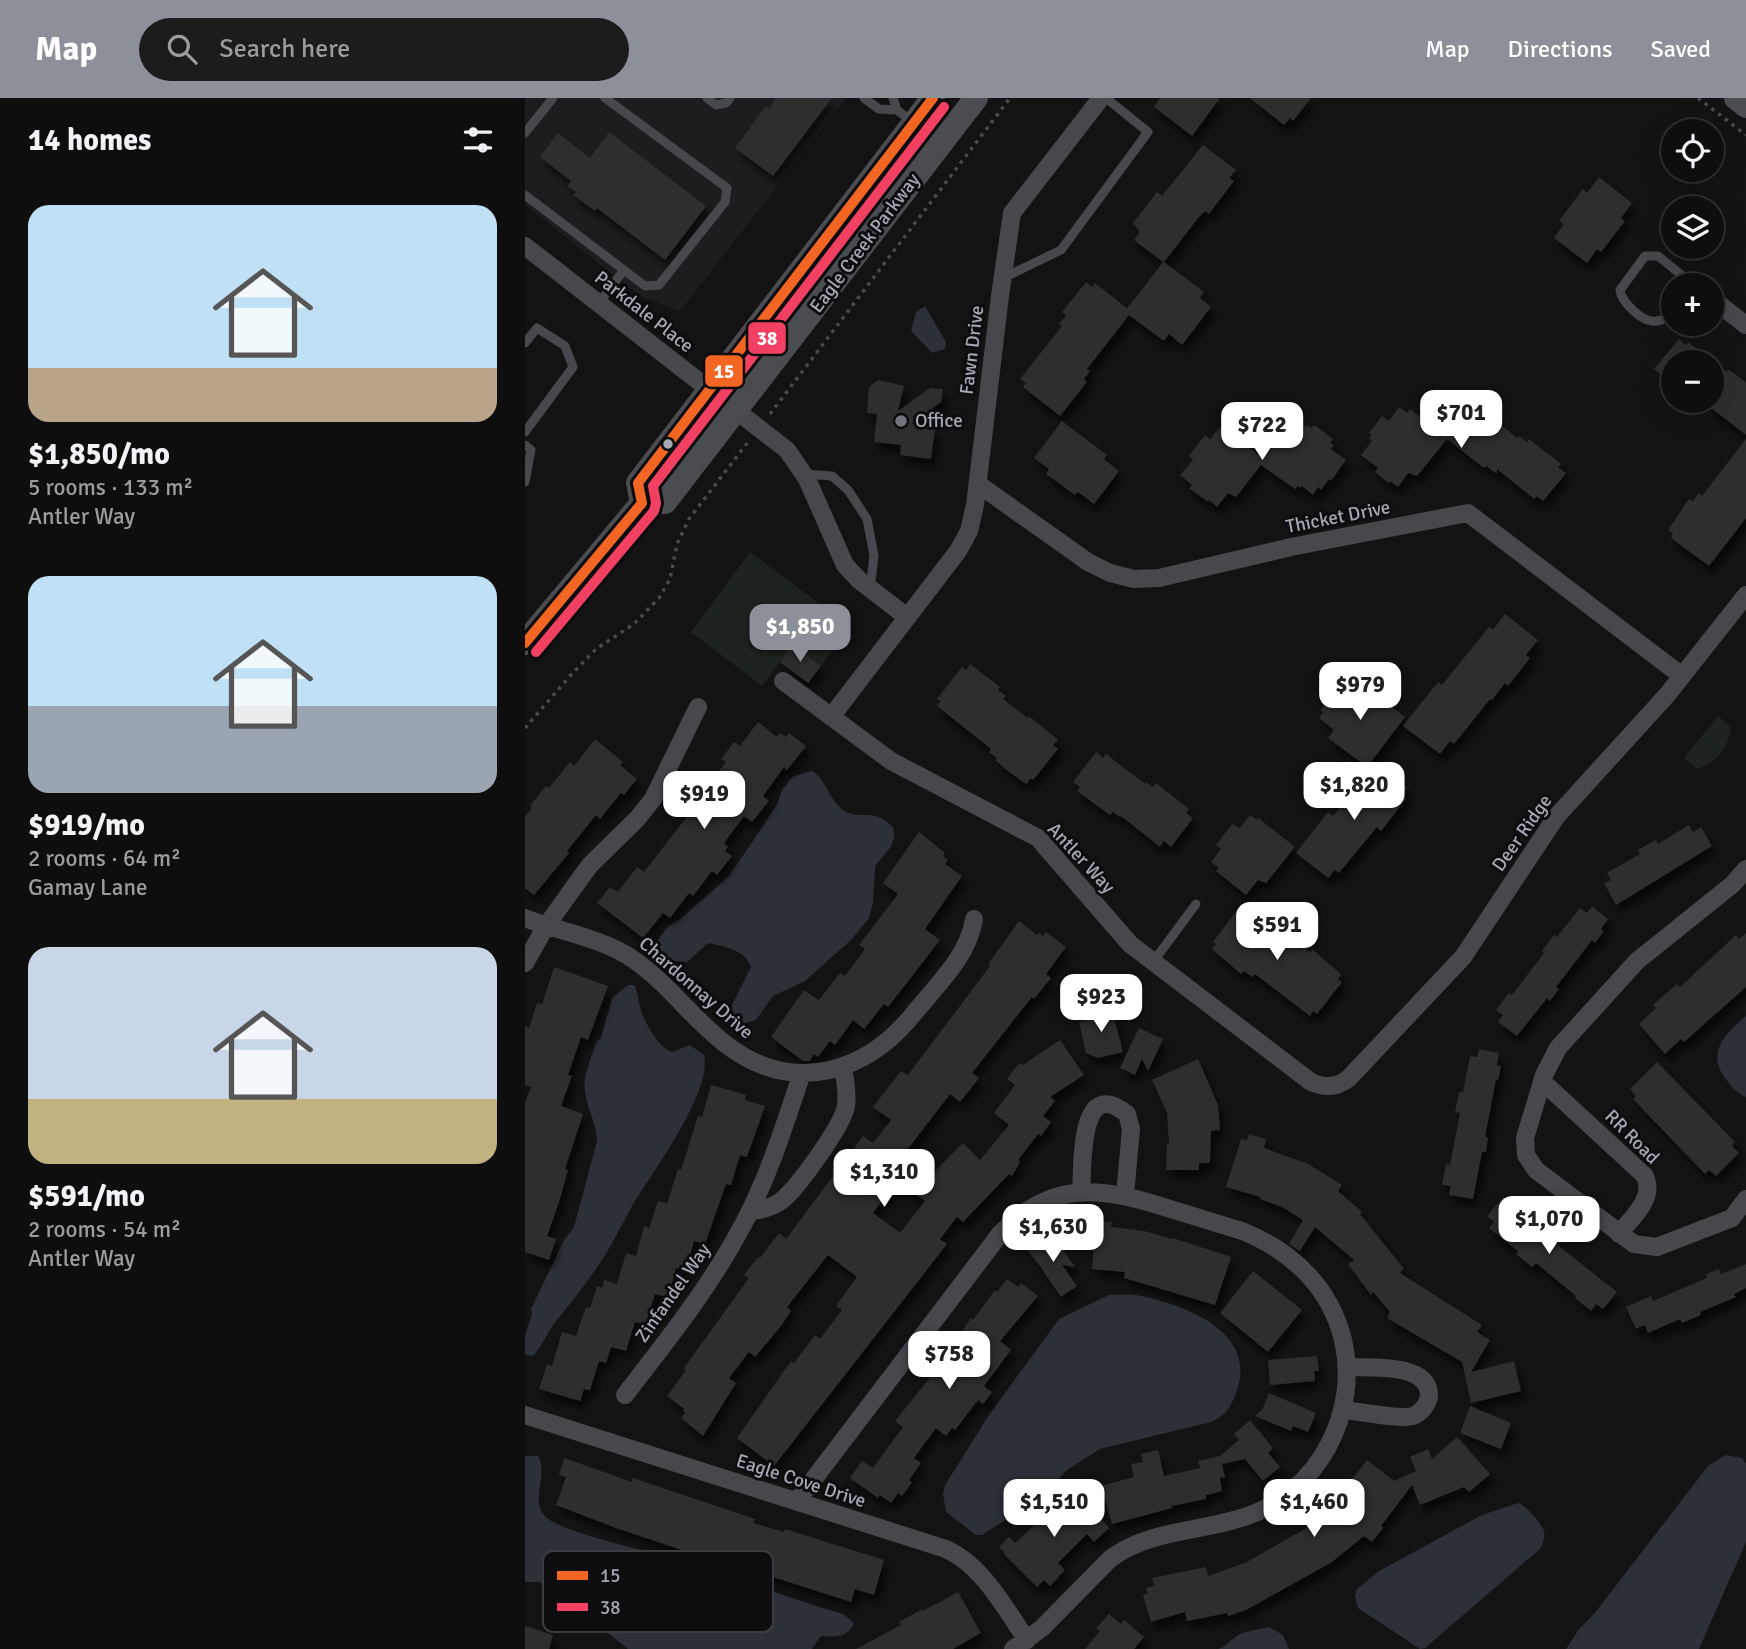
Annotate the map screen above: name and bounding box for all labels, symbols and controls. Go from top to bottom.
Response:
search box [139,18,629,81]
text: Map [35,29,97,70]
icon: search [163,30,201,68]
text: Search here [219,33,350,65]
text: Map [1425,34,1470,64]
text: Directions [1508,34,1613,64]
text: Saved [1651,34,1711,64]
map controls [1661,119,1724,413]
button: locate [1661,119,1724,182]
icon: filters [459,121,497,159]
text: 14 homes [28,122,151,159]
street label: Eagle Creek Parkway [805,168,925,318]
button: layers [1661,196,1724,259]
icon: home [200,250,326,376]
street label: Parkdale Place [590,266,698,358]
button: + [1661,273,1724,336]
street label: Fawn Drive [955,304,989,396]
line badge: 38 [747,321,787,355]
text: 38 [757,327,777,351]
button: − [1661,350,1724,413]
line badge: 15 [704,354,744,388]
text: 15 [714,360,734,384]
pin: $701 [1420,390,1502,450]
text: $701 [1436,398,1486,427]
pin: $722 [1221,402,1303,462]
place label: Office [915,409,963,433]
text: $722 [1237,410,1287,439]
marker: Office [893,413,909,429]
text: $1,850/mo [28,436,170,473]
unlabelled marker [661,437,675,451]
text: 5 rooms · 133 m² [28,473,193,502]
street label: Thicket Drive [1284,495,1392,539]
text: Antler Way [28,502,135,531]
pin: $1,850 [743,604,857,664]
text: $1,850 [766,612,834,641]
icon: home [200,621,326,747]
pin: $979 [1319,662,1401,722]
text: $979 [1335,670,1385,699]
pin: $1,820 [1297,762,1411,822]
text: $1,820 [1320,770,1388,799]
pin: $919 [663,772,745,831]
text: $919 [679,779,729,808]
street label: Deer Ridge [1487,790,1557,876]
text: $919/mo [28,807,145,844]
street label: Antler Way [1042,817,1120,899]
text: 2 rooms · 64 m² [28,844,181,873]
text: Gamay Lane [28,873,147,902]
pin: $591 [1236,902,1318,962]
text: $591 [1252,910,1302,939]
street label: Chardonnay Drive [634,932,758,1044]
pin: $923 [1060,974,1142,1034]
text: $923 [1076,982,1126,1011]
icon: home [200,992,326,1118]
street label: RR Road [1600,1105,1664,1169]
pin: $1,310 [827,1150,941,1209]
text: $1,310 [850,1157,918,1186]
text: $591/mo [28,1178,145,1215]
pin: $1,070 [1492,1196,1606,1256]
pin: $1,630 [996,1204,1110,1264]
text: $1,070 [1515,1204,1583,1233]
text: $1,630 [1019,1212,1087,1241]
text: 2 rooms · 54 m² [28,1215,181,1244]
street label: Zinfandel Way [630,1239,716,1347]
text: Antler Way [28,1244,135,1273]
pin: $758 [908,1332,990,1391]
text: $758 [924,1339,974,1368]
street label: Eagle Cove Drive [733,1449,869,1513]
pin: $1,510 [997,1480,1111,1539]
pin: $1,460 [1257,1480,1371,1539]
text: $1,510 [1020,1487,1088,1516]
text: $1,460 [1280,1487,1348,1516]
legend [543,1551,773,1632]
text: 15 [600,1564,621,1588]
text: 38 [600,1596,621,1620]

